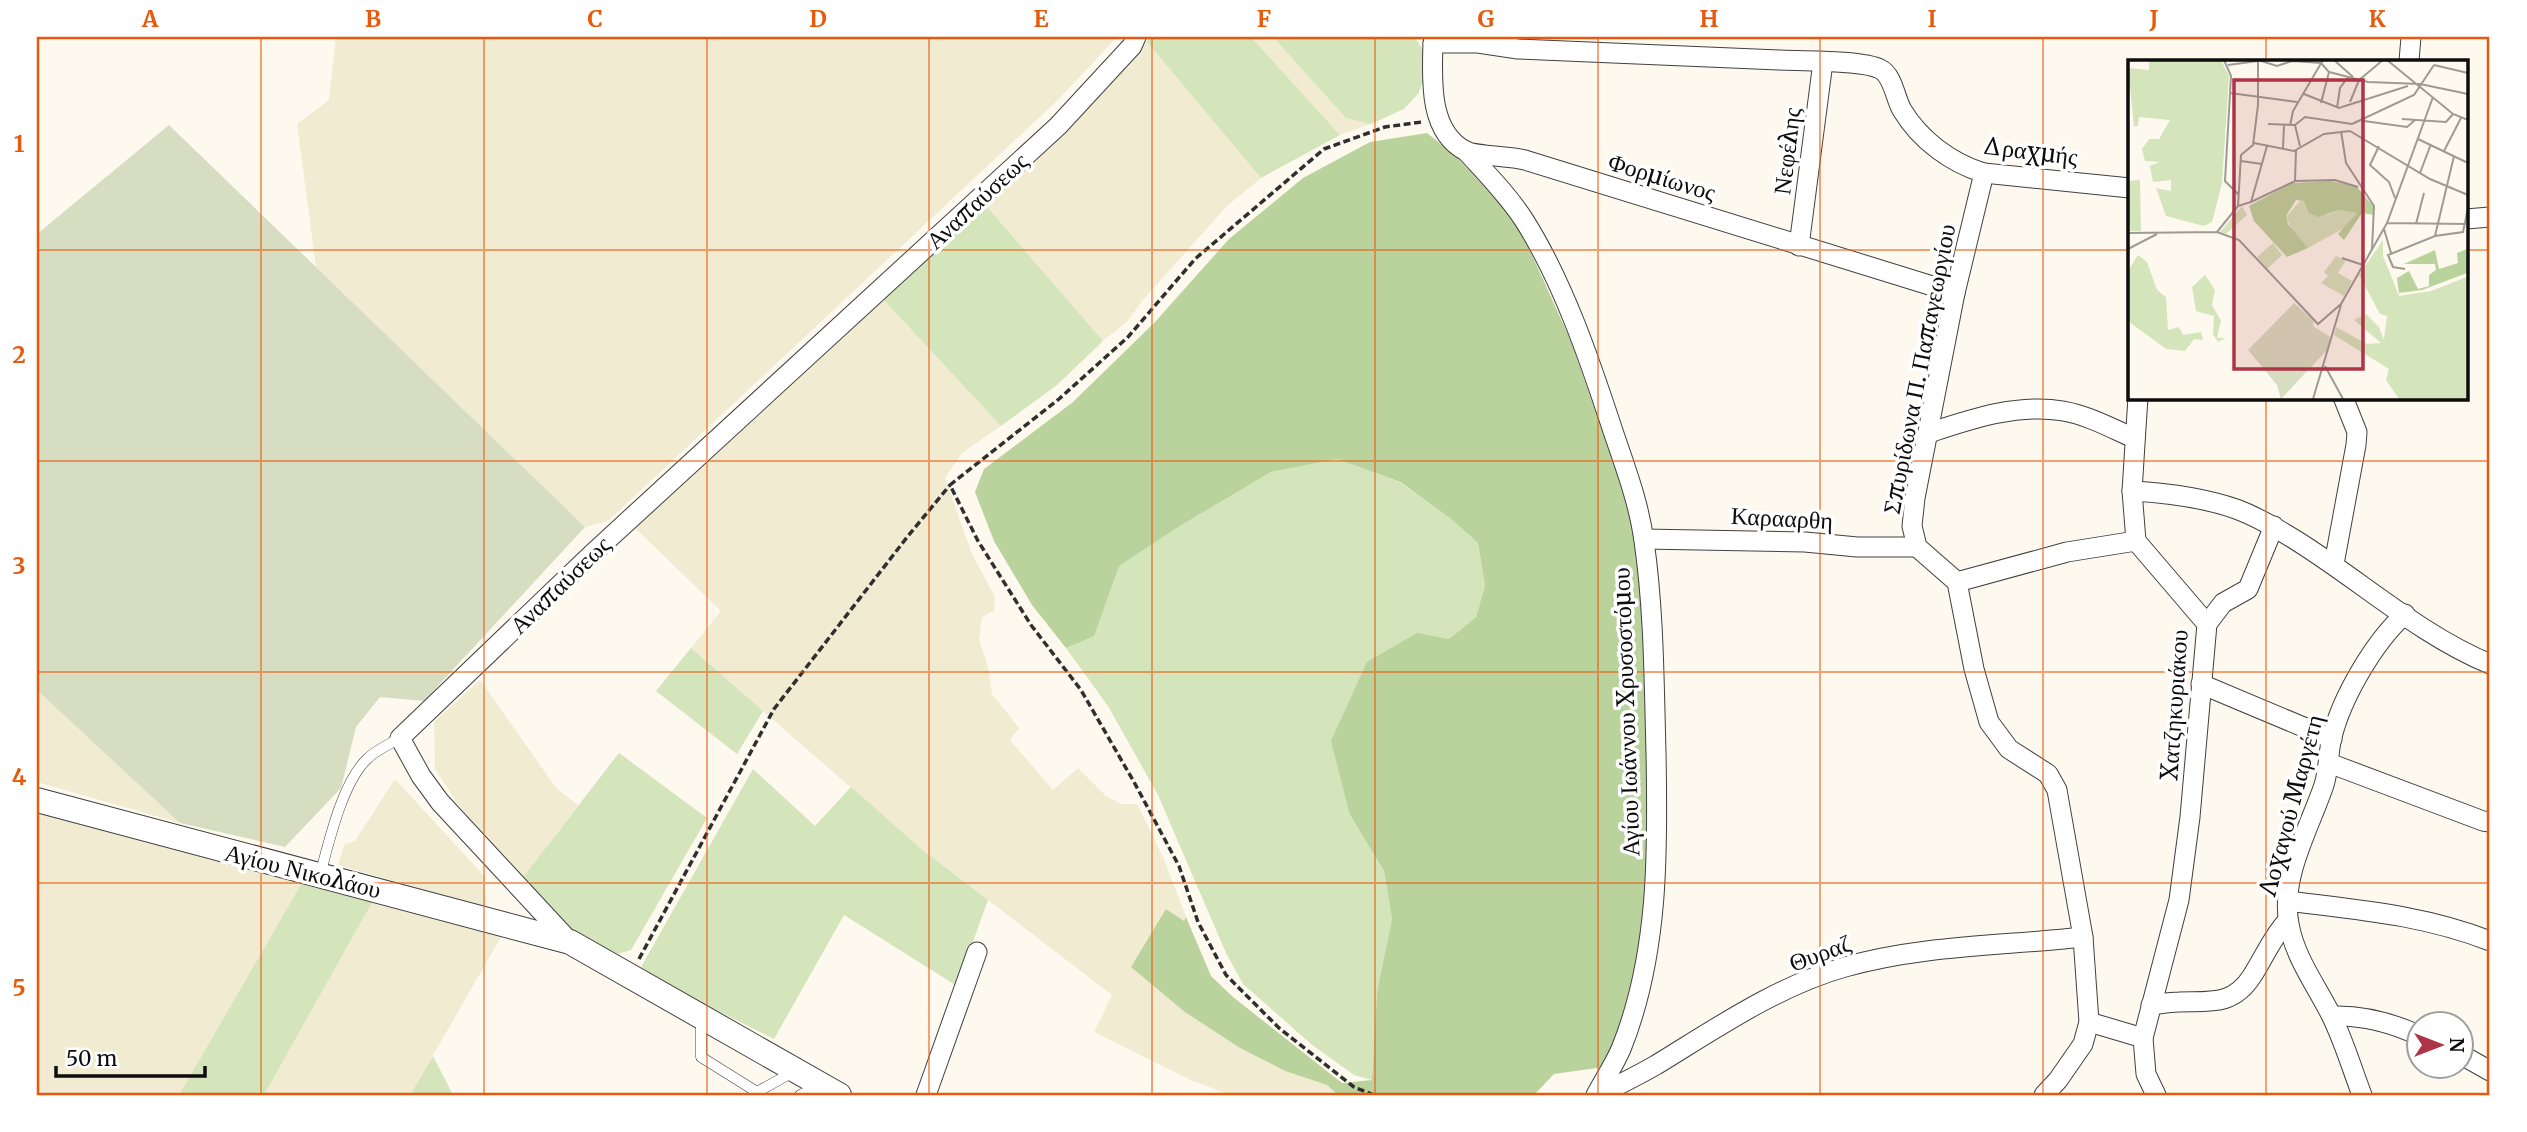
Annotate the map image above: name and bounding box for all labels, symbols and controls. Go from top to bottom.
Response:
text: A [141,4,159,33]
text: B [365,4,381,33]
text: C [587,4,603,33]
text: D [809,4,827,33]
text: E [1033,4,1049,33]
text: F [1257,4,1271,33]
text: G [1478,4,1495,33]
text: H [1700,4,1719,33]
text: I [1927,4,1937,33]
text: J [2148,4,2159,33]
text: K [2368,4,2386,33]
inset map [2128,60,2468,399]
street label: Νεφέλης [1766,105,1808,196]
text: 1 [14,129,25,158]
street label: Δραχμής [1980,130,2080,172]
street label: Αναπαύσεως [919,145,1035,256]
street label: Φορμίωνος [1604,146,1720,208]
street label: Σπυρίδωνα Π. Παπαγεωργίου [1876,221,1962,517]
text: 2 [12,340,26,369]
street label: Καρααρθη [1730,500,1834,536]
street label: Αναπαύσεως [503,529,617,641]
text: 3 [12,551,26,580]
street label: Αγίου Ιωάννου Χρυσοστόμου [1605,567,1647,857]
street label: Χατζηκυριάκου [2153,628,2195,782]
street label: Λοχαγού Μαργέτη [2252,711,2330,900]
text: 4 [12,762,27,791]
street label: Αγίου Νικολάου [222,837,384,905]
street label: Θυραζ [1785,928,1855,978]
text: 5 [12,973,26,1002]
north arrow [2404,1010,2474,1080]
scale bar [56,1034,205,1078]
text: N [2445,1037,2469,1053]
text: 50 m [66,1045,117,1072]

